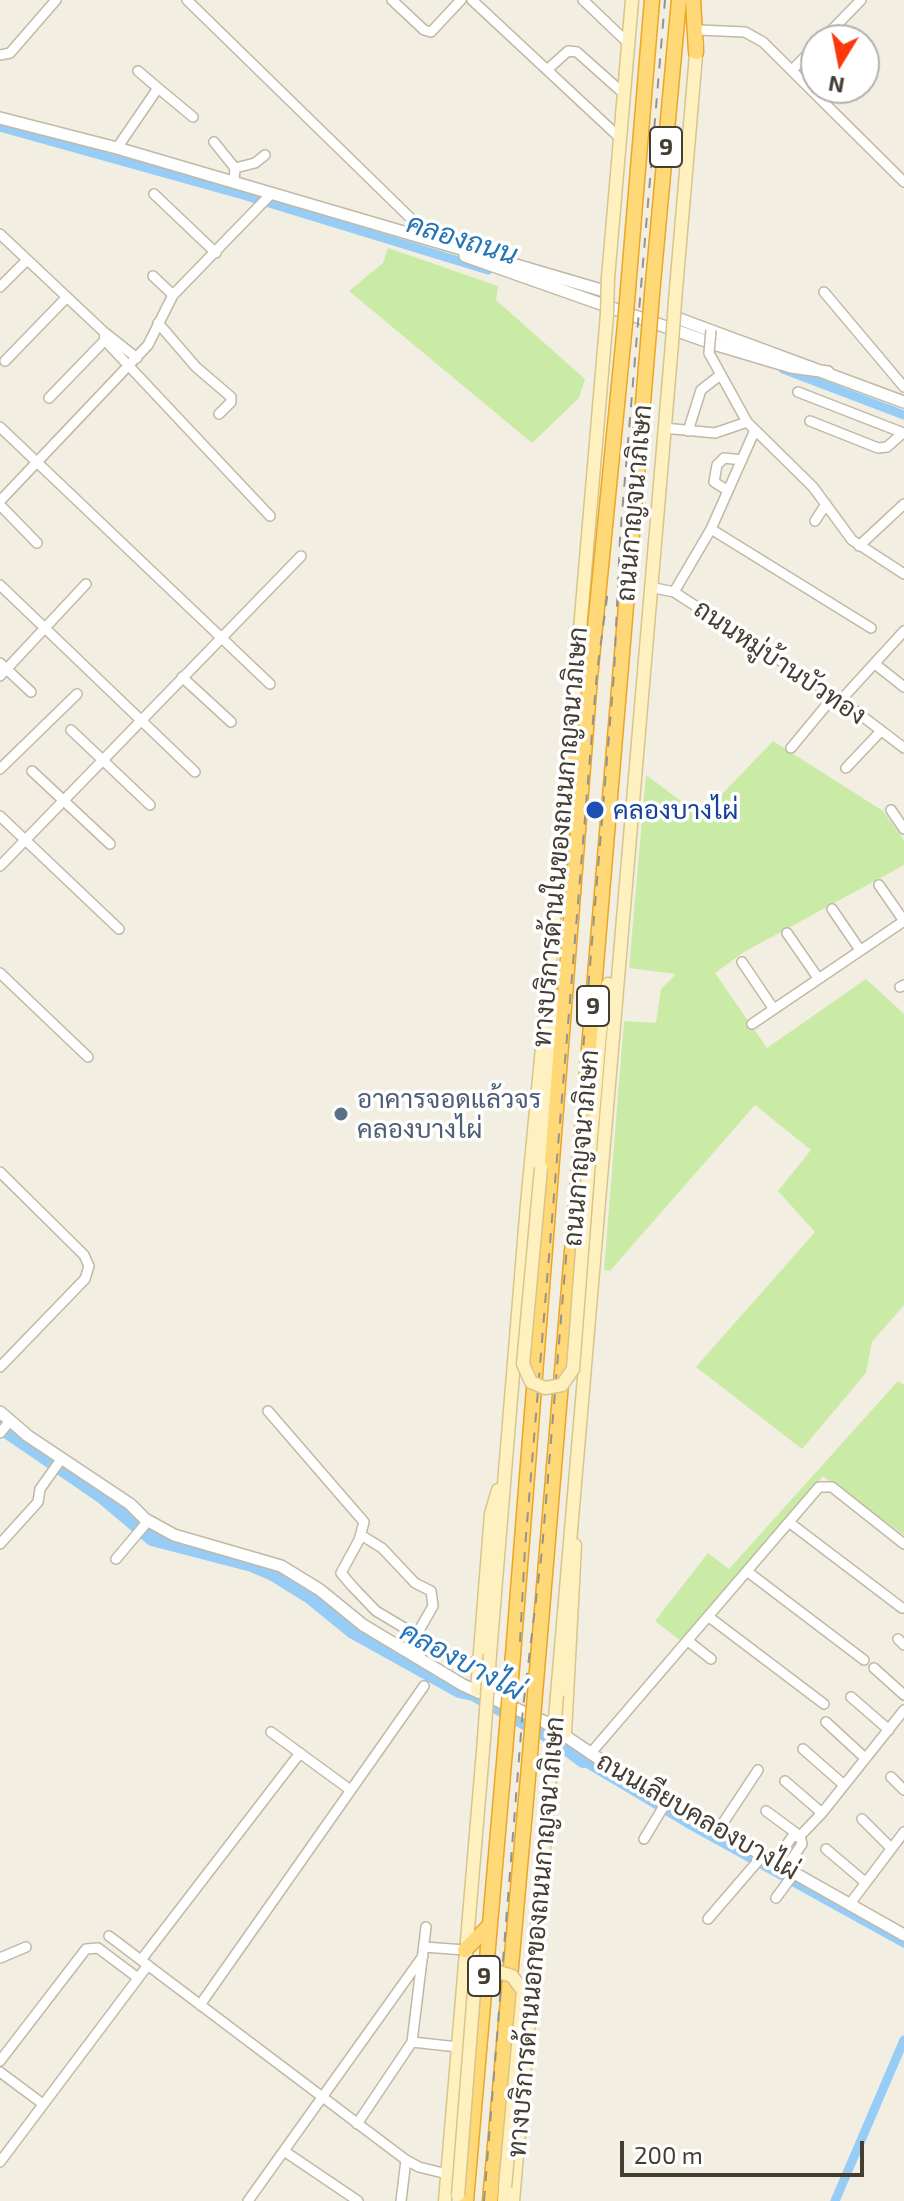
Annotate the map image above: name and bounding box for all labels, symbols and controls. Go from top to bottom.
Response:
north arrow [800,24,880,104]
text: N [826,71,846,100]
road number: 9 [650,127,682,167]
water label: คลองถนน [402,206,522,272]
street label: ถนนกาญจนาภิเษก [610,403,658,603]
street label: ถนนหมู่บ้านบัวทอง [688,593,872,731]
street label: ทางบริการด้านในของถนนกาญจนาภิเษก [526,625,594,1049]
place label: คลองบางไผ่ [613,794,738,826]
marker: คลองบางไผ่ [584,799,606,821]
road number: 9 [577,986,609,1026]
street label: ถนนกาญจนาภิเษก [557,1048,605,1248]
place label: อาคารจอดแล้วจร คลองบางไผ่ [357,1083,541,1144]
marker: อาคารจอดแล้วจร คลองบางไผ่ [332,1105,350,1123]
water label: คลองบางไผ่ [395,1614,529,1708]
street label: ทางบริการด้านนอกของถนนกาญจนาภิเษก [501,1715,571,2159]
street label: ถนนเลียบคลองบางไผ่ [591,1745,805,1887]
road number: 9 [468,1956,500,1996]
scale bar [624,2125,868,2175]
text: 200 m [634,2140,703,2169]

